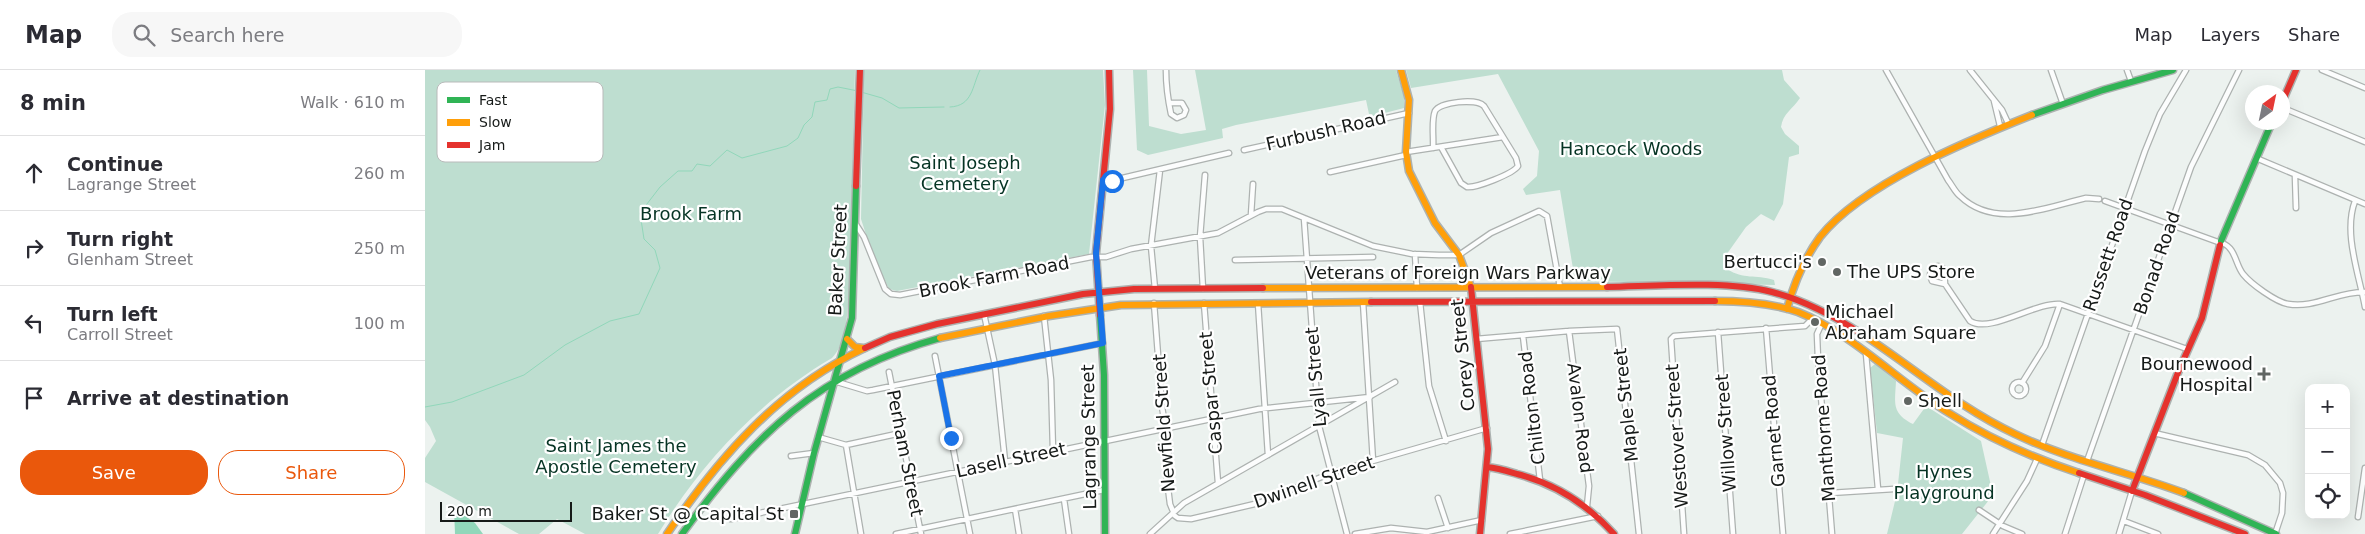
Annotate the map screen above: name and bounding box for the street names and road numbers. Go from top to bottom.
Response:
street label: Furbush Road [1264,106,1388,155]
street label: Russett Road [2078,196,2137,314]
street label: Baker Street [824,203,851,316]
street label: Bonad Road [2129,208,2184,317]
street label: Brook Farm Road [917,252,1071,301]
street label: Veterans of Foreign Wars Parkway [1305,262,1611,283]
street label: Corey Street [1446,298,1479,412]
street label: Lyall Street [1301,326,1330,428]
street label: Caspar Street [1195,331,1226,455]
street label: Maple Street [1609,347,1642,463]
street label: Chilton Road [1514,350,1549,466]
street label: Newfield Street [1148,353,1179,493]
street label: Manthorne Road [1808,354,1839,503]
street label: Avalon Road [1563,361,1598,474]
street label: Westover Street [1661,363,1692,509]
street label: Lagrange Street [1077,364,1100,510]
street label: Willow Street [1711,373,1740,493]
street label: Garnet Road [1758,374,1789,488]
street label: Perham Street [883,388,928,518]
street label: Lasell Street [954,438,1068,481]
street label: Dwinell Street [1251,451,1377,512]

